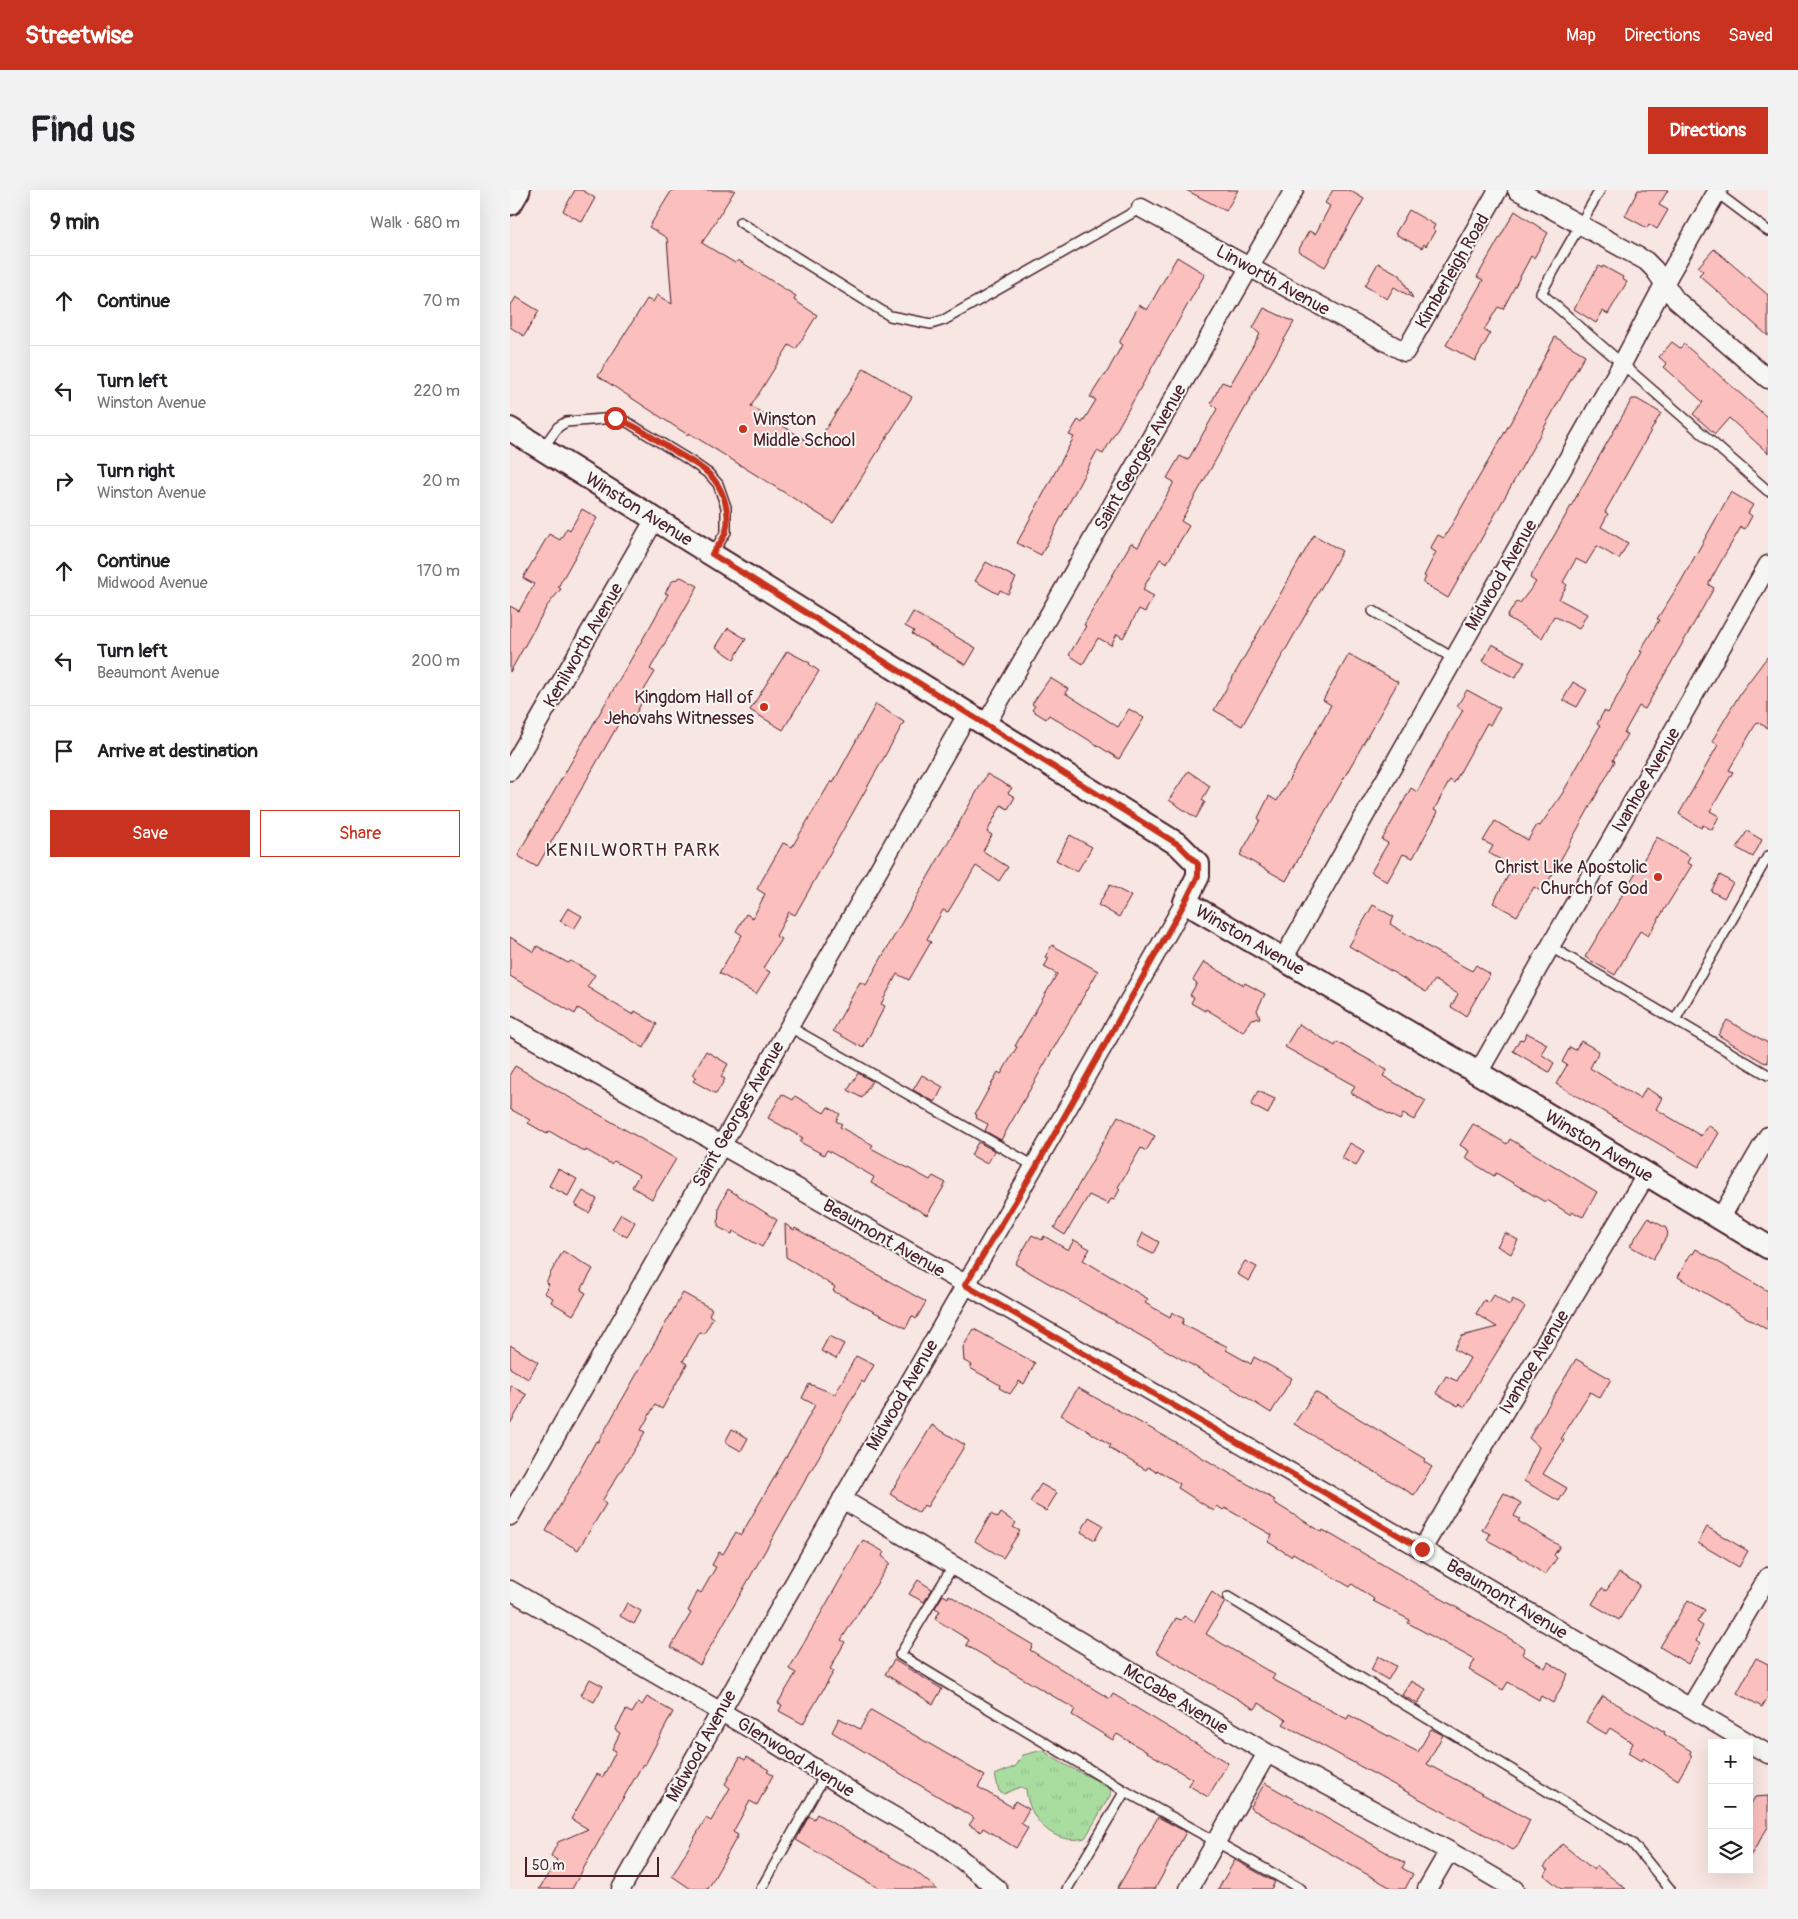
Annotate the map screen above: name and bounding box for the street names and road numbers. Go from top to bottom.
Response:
street label: Kimberleigh Road [1410,210,1495,333]
street label: Linworth Avenue [1212,240,1334,321]
street label: Saint Georges Avenue [1089,380,1192,535]
street label: Winston Avenue [581,467,697,552]
street label: Midwood Avenue [1460,515,1543,635]
street label: Kenilworth Avenue [538,579,629,712]
street label: Ivanhoe Avenue [1607,724,1686,837]
street label: Winston Avenue [1191,900,1309,981]
street label: Saint Georges Avenue [687,1037,790,1192]
street label: Winston Avenue [1540,1105,1657,1188]
street label: Beaumont Avenue [818,1194,949,1283]
street label: Ivanhoe Avenue [1494,1306,1575,1419]
street label: Midwood Avenue [861,1335,944,1455]
street label: Beaumont Avenue [1442,1554,1572,1645]
street label: McCabe Avenue [1119,1659,1233,1740]
street label: Midwood Avenue [661,1686,742,1806]
street label: Glenwood Avenue [733,1712,859,1803]

